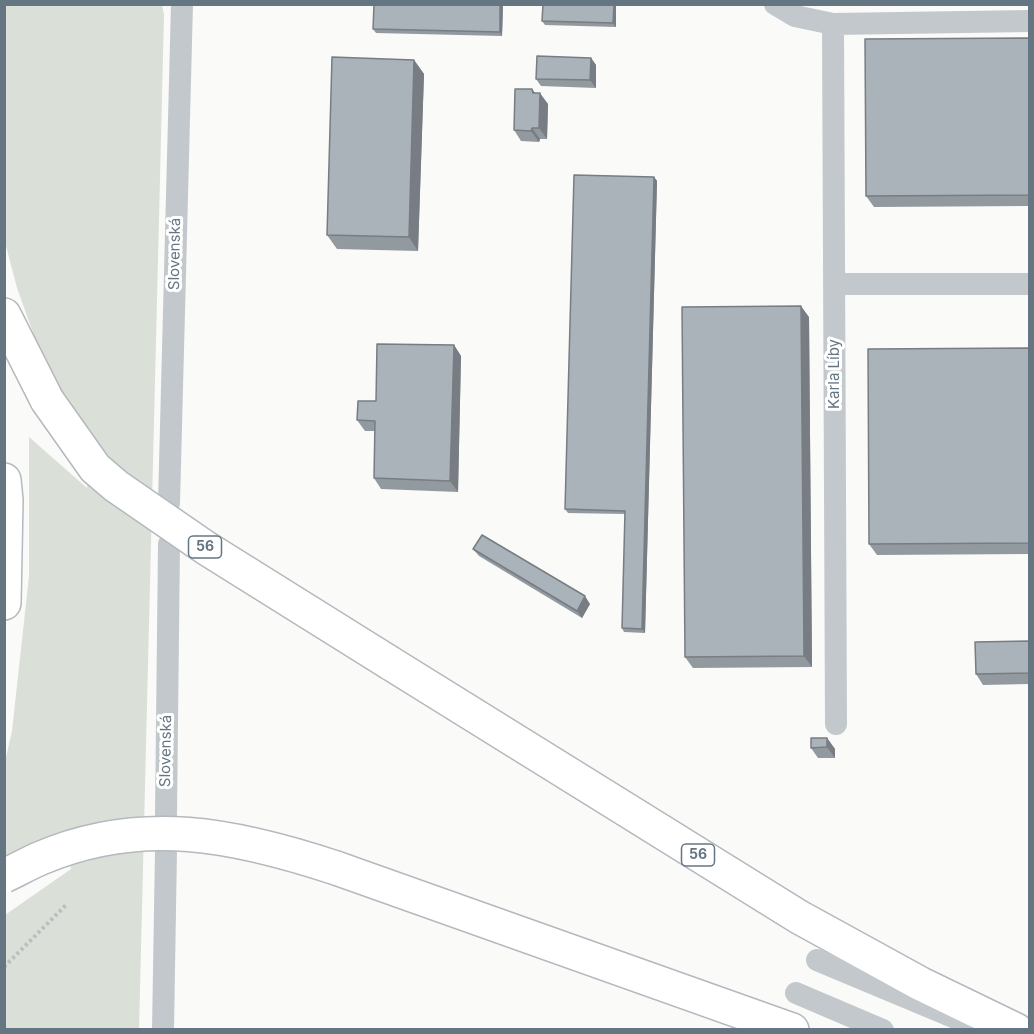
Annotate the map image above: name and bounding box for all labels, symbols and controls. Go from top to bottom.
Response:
street label: Slovenská [165,218,185,290]
street label: Karla Líby [825,339,843,409]
road number: 56 [188,536,222,558]
street label: Slovenská [156,715,176,787]
road number: 56 [682,844,714,866]

